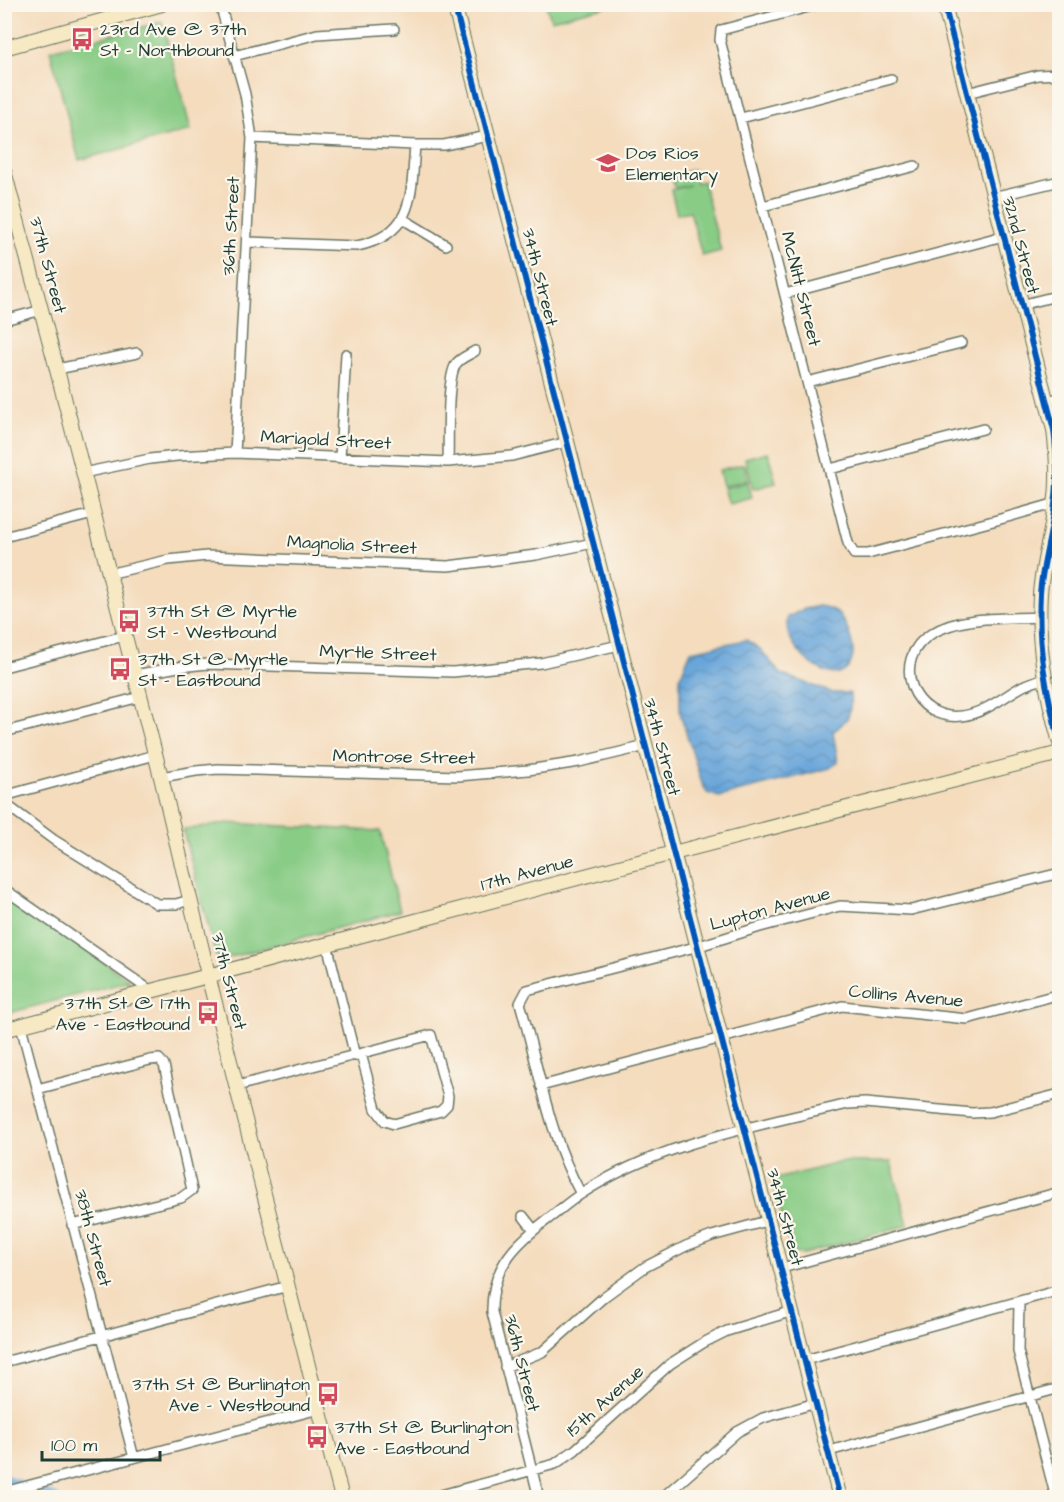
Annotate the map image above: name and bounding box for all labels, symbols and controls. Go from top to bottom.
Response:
place label: 23rd Ave @ 37th St - Northbound [100,17,246,63]
bus stop icon: 23rd Ave @ 37th St - Northbound [69,26,95,52]
place label: Dos Rios Elementary [626,141,718,188]
school or university icon: Dos Rios Elementary [595,150,621,176]
street label: 36th Street [216,175,246,276]
street label: 32nd Street [996,193,1046,297]
street label: 37th Street [23,214,73,317]
street label: 34th Street [516,225,564,329]
street label: McNitt Street [775,229,828,350]
street label: Marigold Street [260,424,393,457]
street label: Magnolia Street [286,529,418,562]
place label: 37th St @ Myrtle St - Westbound [147,599,297,645]
bus stop icon: 37th St @ Myrtle St - Westbound [116,608,142,634]
street label: Myrtle Street [319,638,438,669]
place label: 37th St @ Myrtle St - Eastbound [138,647,288,693]
bus stop icon: 37th St @ Myrtle St - Eastbound [107,656,133,682]
street label: 34th Street [637,695,687,799]
street label: Montrose Street [332,743,476,771]
street label: 17th Avenue [478,849,576,897]
street label: Lupton Avenue [707,881,833,937]
street label: 37th Street [205,930,253,1033]
street label: Collins Avenue [848,979,965,1013]
place label: 37th St @ 17th Ave - Eastbound [56,991,190,1037]
bus stop icon: 37th St @ 17th Ave - Eastbound [195,1000,221,1026]
street label: 34th Street [760,1165,810,1269]
street label: 38th Street [68,1187,118,1290]
street label: 36th Street [498,1312,546,1415]
street label: 15th Avenue [561,1359,650,1443]
place label: 37th St @ Burlington Ave - Westbound [132,1372,310,1418]
bus stop icon: 37th St @ Burlington Ave - Westbound [315,1381,341,1407]
place label: 37th St @ Burlington Ave - Eastbound [335,1415,513,1461]
scale bar [42,1424,160,1462]
bus stop icon: 37th St @ Burlington Ave - Eastbound [304,1424,330,1450]
text: 100 m [51,1433,97,1458]

